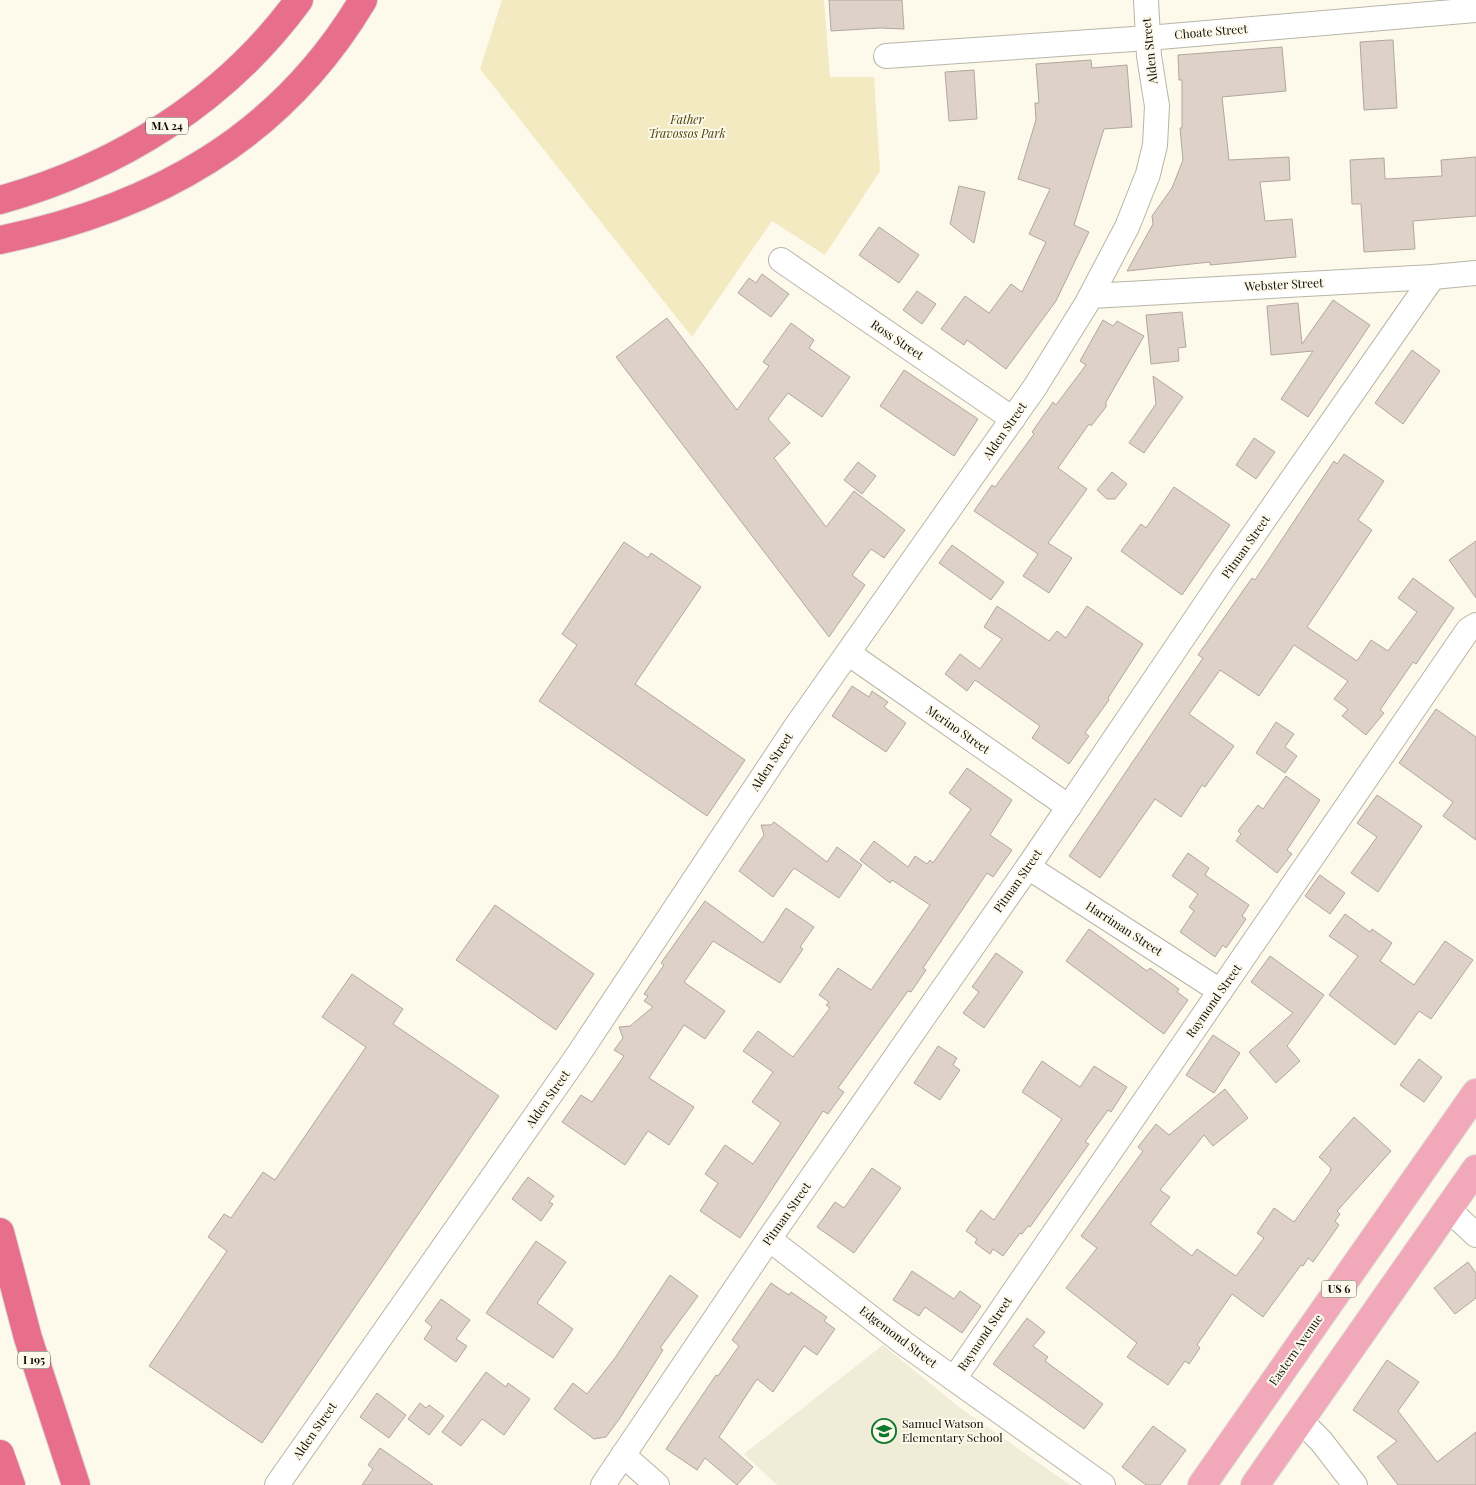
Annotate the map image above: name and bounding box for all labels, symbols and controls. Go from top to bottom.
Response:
street label: Alden Street [1138,17,1161,86]
street label: Choate Street [1174,20,1249,42]
park label: Father Travossos Park [648,111,726,141]
road number: MA 24 [146,118,188,134]
street label: Webster Street [1243,274,1324,294]
street label: Ross Street [868,316,928,363]
street label: Alden Street [978,398,1030,463]
street label: Pitman Street [1217,511,1273,581]
street label: Merino Street [924,701,994,757]
street label: Alden Street [746,729,796,794]
street label: Pitman Street [989,845,1045,915]
street label: Harriman Street [1083,897,1167,959]
street label: Raymond Street [1182,960,1245,1040]
street label: Alden Street [521,1066,573,1131]
street label: Pitman Street [758,1178,814,1248]
road number: US 6 [1322,1280,1356,1298]
street label: Raymond Street [953,1293,1015,1374]
street label: Edgemond Street [857,1302,941,1371]
street label: Eastern Avenue [1265,1311,1326,1388]
road number: I 195 [18,1352,50,1368]
street label: Alden Street [288,1398,340,1463]
place label: Samuel Watson Elementary School [902,1415,1003,1445]
school or university icon: Samuel Watson Elementary School [871,1418,897,1444]

